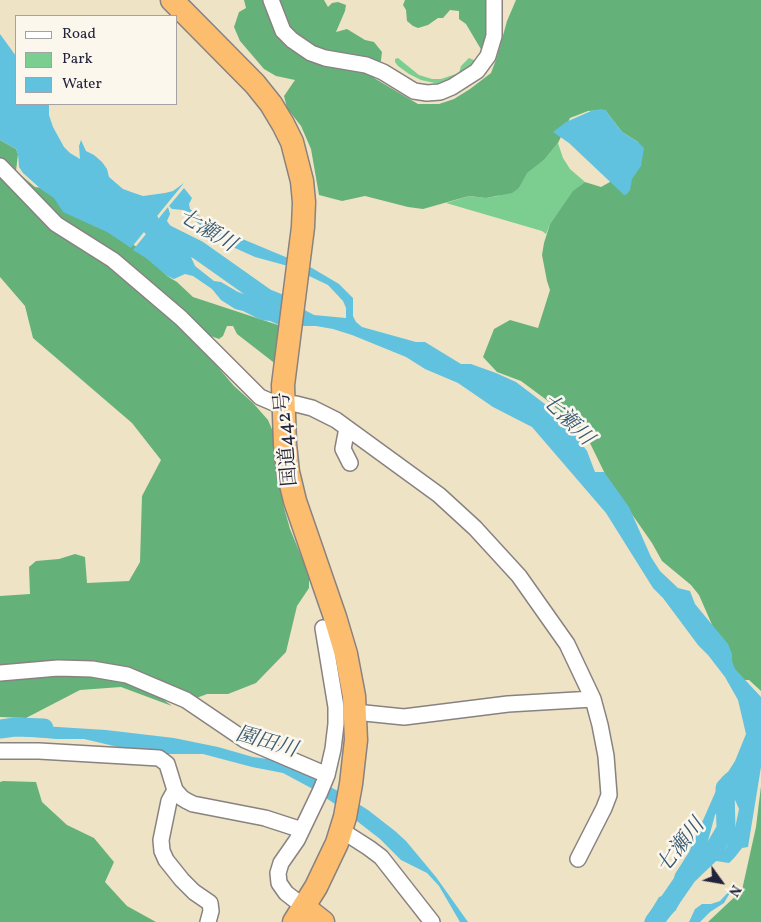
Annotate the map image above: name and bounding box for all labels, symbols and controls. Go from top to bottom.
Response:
legend [15,15,178,105]
text: Road [62,24,96,45]
text: Park [62,49,93,70]
text: Water [62,74,102,95]
water label: 七瀬川 [173,205,239,259]
water label: 七瀬川 [535,390,597,452]
street label: 国道442号 [272,391,304,487]
water label: 園田川 [232,723,300,765]
water label: 七瀬川 [652,815,712,879]
north arrow [696,857,746,907]
text: N [723,881,745,900]

